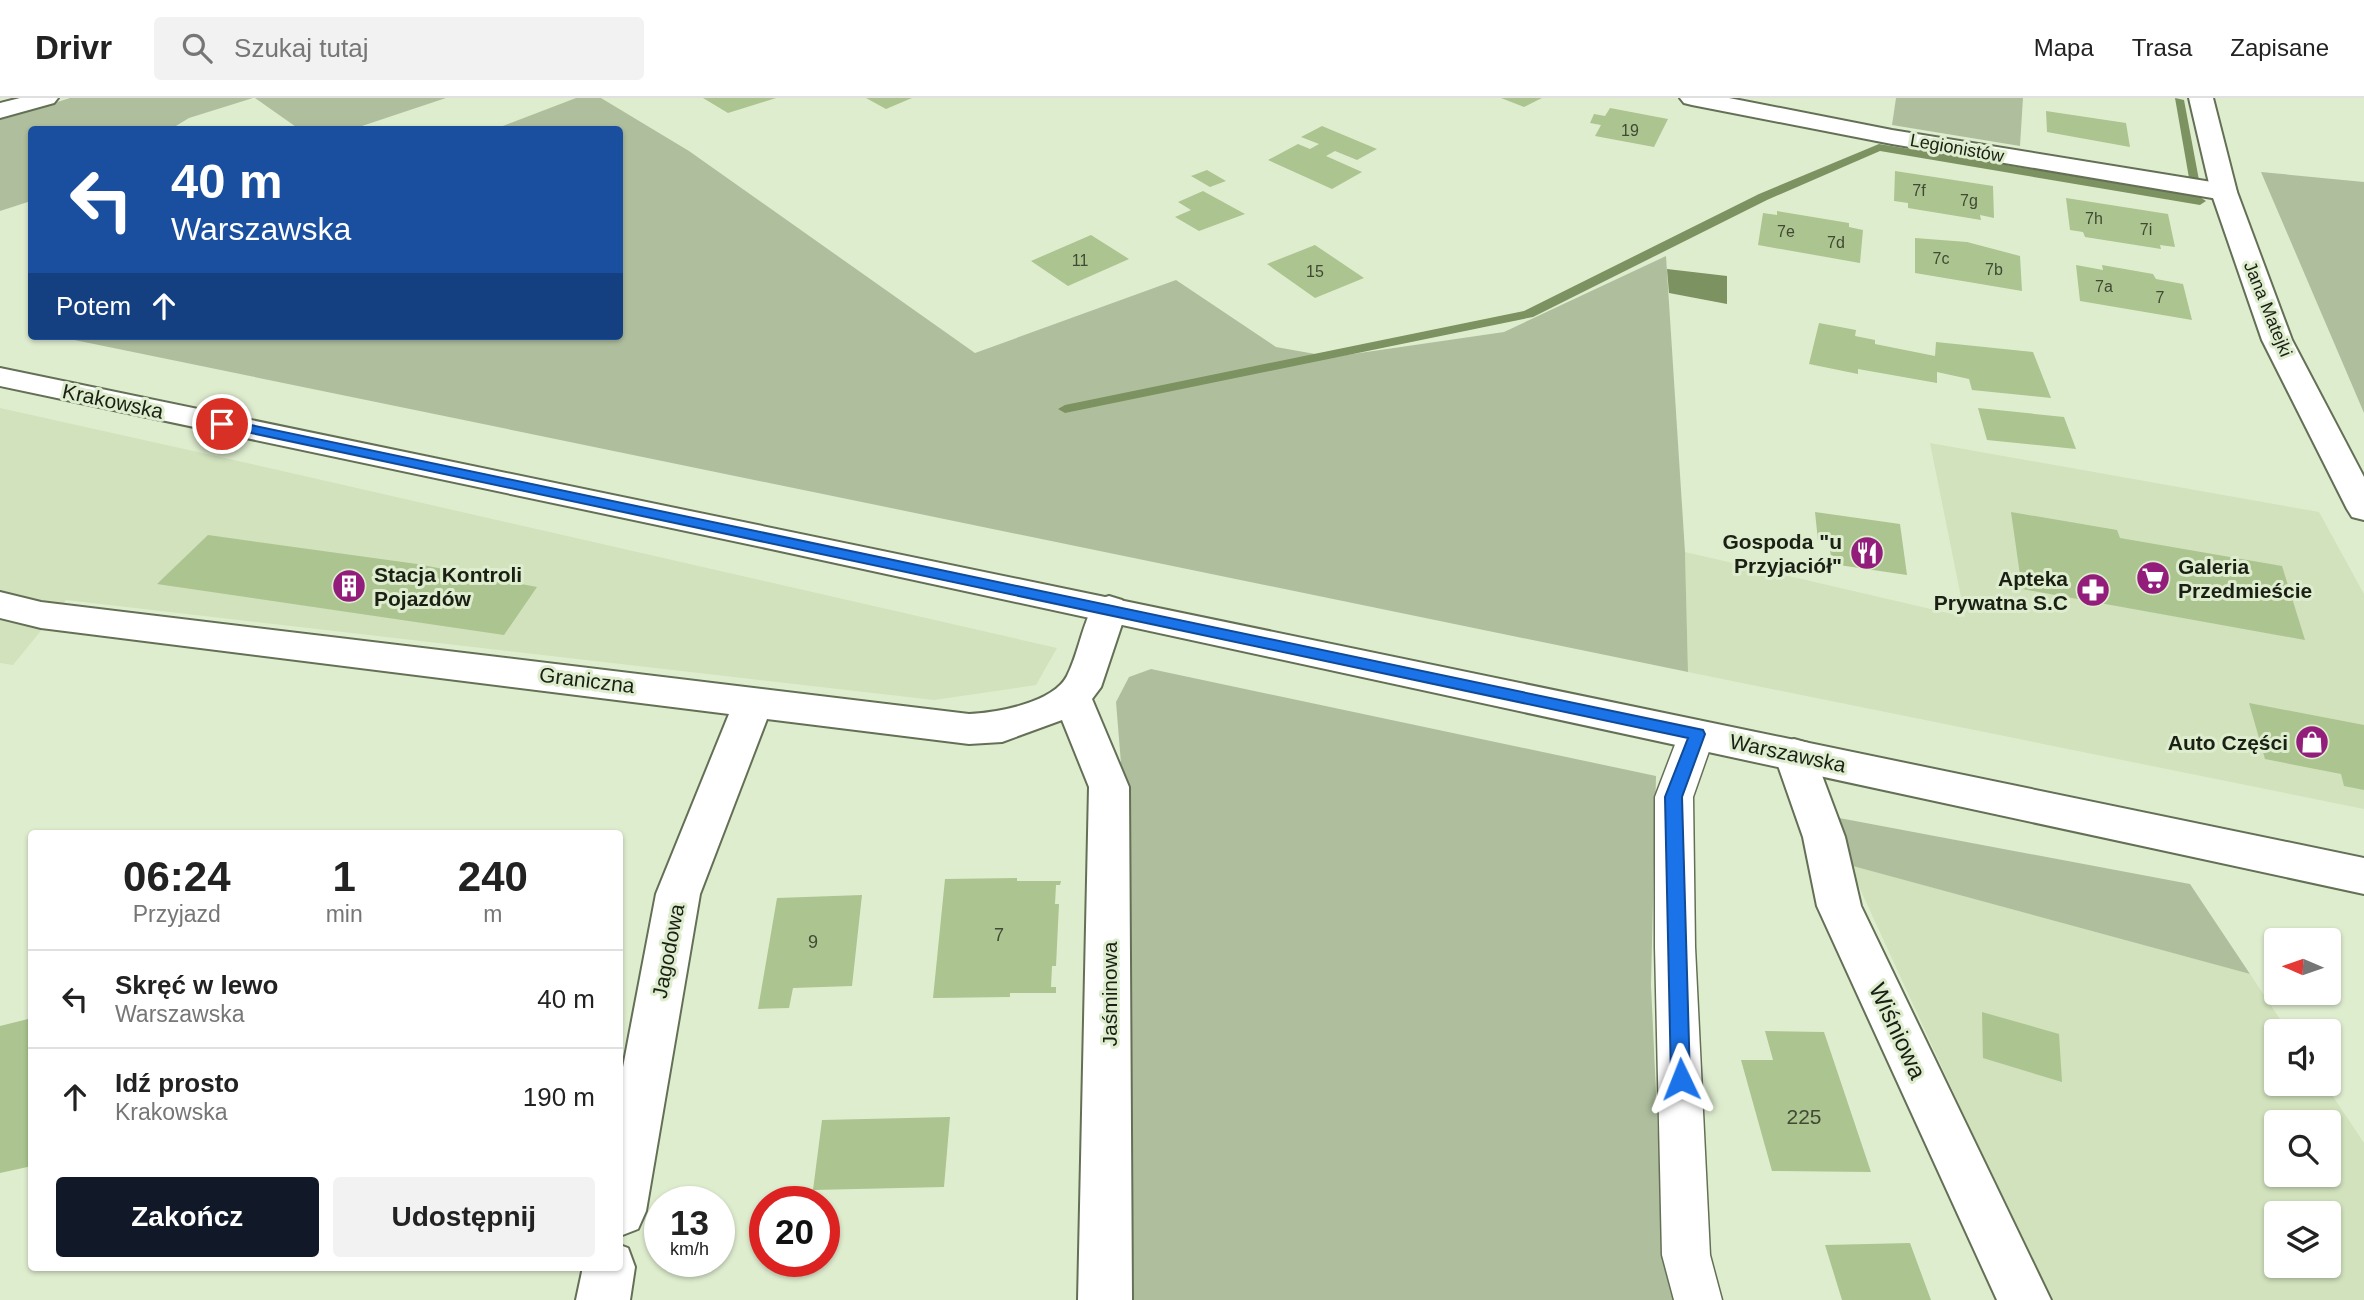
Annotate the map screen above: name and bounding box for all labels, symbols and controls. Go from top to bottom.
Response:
search box [154,17,644,80]
text: Drivr [35,29,112,66]
icon: search [178,29,216,67]
text: Szukaj tutaj [234,33,368,63]
text: Mapa [2034,34,2094,61]
text: Trasa [2132,34,2192,61]
text: Zapisane [2230,34,2329,61]
house number: 19 [1621,122,1639,139]
street label: Legionistów [1908,130,2007,166]
icon: left [56,154,147,245]
text: 40 m [171,154,283,208]
house number: 7f [1912,182,1926,199]
house number: 7g [1960,192,1978,209]
house number: 7h [2085,210,2103,227]
text: Warszawska [171,211,351,247]
house number: 7i [2140,221,2152,238]
house number: 7e [1777,223,1795,240]
house number: 7d [1827,234,1845,251]
house number: 7c [1933,250,1949,267]
house number: 11 [1072,252,1088,269]
street label: Jana Matejki [2240,258,2296,360]
house number: 7b [1985,261,2003,278]
house number: 15 [1306,263,1324,280]
house number: 7a [2095,278,2113,295]
icon: ahead [145,287,183,325]
house number: 7 [2156,289,2165,306]
text: Potem [56,291,131,321]
street label: Krakowska [60,379,166,423]
pin [192,394,252,454]
icon: arrive [203,405,241,443]
place label: Gospoda "u Przyjaciół" [1722,530,1842,577]
restaurant icon: Gospoda "u Przyjaciół" [1848,534,1886,572]
place label: Galeria Przedmieście [2178,555,2312,602]
supermarket icon: Galeria Przedmieście [2134,559,2172,597]
place label: Stacja Kontroli Pojazdów [374,563,522,610]
building icon: Stacja Kontroli Pojazdów [330,567,368,605]
place label: Apteka Prywatna S.C [1934,567,2068,614]
pharmacy icon: Apteka Prywatna S.C [2074,571,2112,609]
street label: Graniczna [538,663,636,697]
shop icon: Auto Części [2293,723,2331,761]
street label: Warszawska [1728,729,1849,777]
place label: Auto Części [2168,731,2288,754]
text: 06:24 [123,853,231,900]
text: 1 [332,853,356,900]
text: 240 [458,853,528,900]
text: Przyjazd [133,901,221,927]
text: min [326,901,363,927]
text: m [483,901,502,927]
street label: Jagodowa [648,902,688,1000]
house number: 7 [994,925,1004,945]
north arrow [2264,928,2342,1004]
map controls [2264,928,2341,1278]
house number: 9 [808,932,818,952]
street label: Jaśminowa [1098,941,1121,1047]
text: Skręć w lewo [115,970,278,1000]
street label: Wiśniowa [1864,979,1932,1084]
icon: left [56,980,94,1018]
text: 40 m [537,984,595,1014]
text: Warszawska [115,1001,245,1027]
button: sound [2264,1019,2341,1096]
position arrow [1644,1042,1718,1116]
text: Idź prosto [115,1068,239,1098]
icon: ahead [56,1078,94,1116]
text: 190 m [523,1082,595,1112]
text: Krakowska [115,1099,227,1125]
house number: 225 [1786,1105,1822,1128]
button: search [2264,1110,2341,1187]
button: Zakończ [56,1177,319,1257]
button: Udostępnij [333,1177,595,1257]
speed limit sign: 20 [749,1186,840,1277]
button: layers [2264,1201,2341,1278]
text: 13 [670,1203,709,1242]
text: km/h [670,1239,709,1259]

